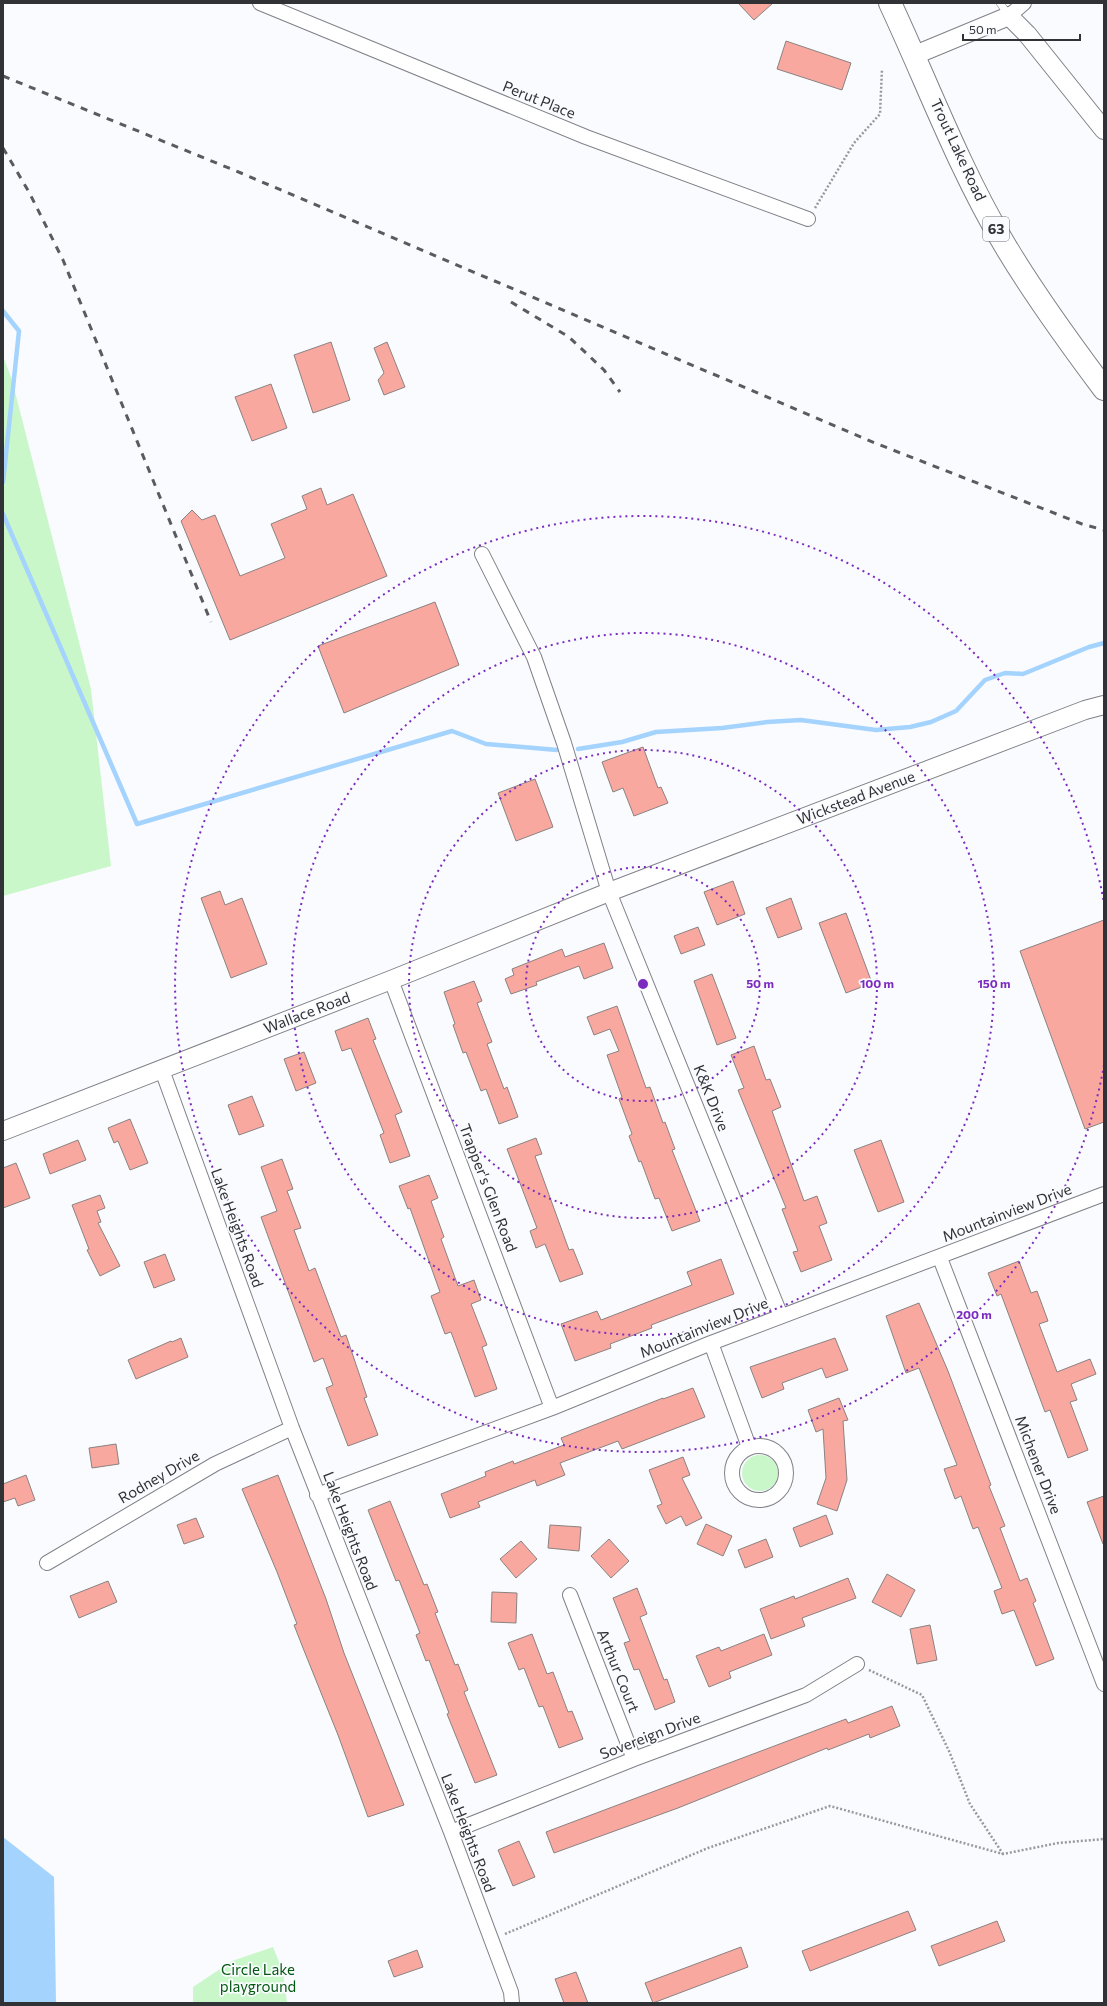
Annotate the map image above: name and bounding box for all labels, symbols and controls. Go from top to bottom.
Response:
scale bar [963,16,1080,42]
text: 50 m [969,22,997,36]
street label: Perut Place [500,76,578,122]
street label: Trout Lake Road [927,96,990,203]
road number: 63 [983,217,1009,241]
street label: Wickstead Avenue [794,766,917,828]
text: 50 m [746,976,774,990]
text: 100 m [860,976,894,990]
text: 150 m [977,976,1011,990]
centre of rings [636,977,650,991]
street label: Wallace Road [261,987,352,1037]
street label: K&K Drive [690,1062,733,1134]
street label: Trapper's Glen Road [456,1121,522,1254]
street label: Lake Heights Road [208,1166,268,1290]
street label: Mountainview Drive [940,1179,1074,1245]
street label: Mountainview Drive [637,1293,771,1361]
text: 200 m [956,1307,992,1321]
street label: Michener Drive [1012,1413,1066,1516]
street label: Rodney Drive [115,1446,202,1507]
street label: Lake Heights Road [320,1469,382,1593]
street label: Arthur Court [594,1626,644,1715]
street label: Sovereign Drive [597,1708,703,1762]
street label: Lake Heights Road [438,1771,500,1895]
park label: Circle Lake playground [220,1960,296,1995]

